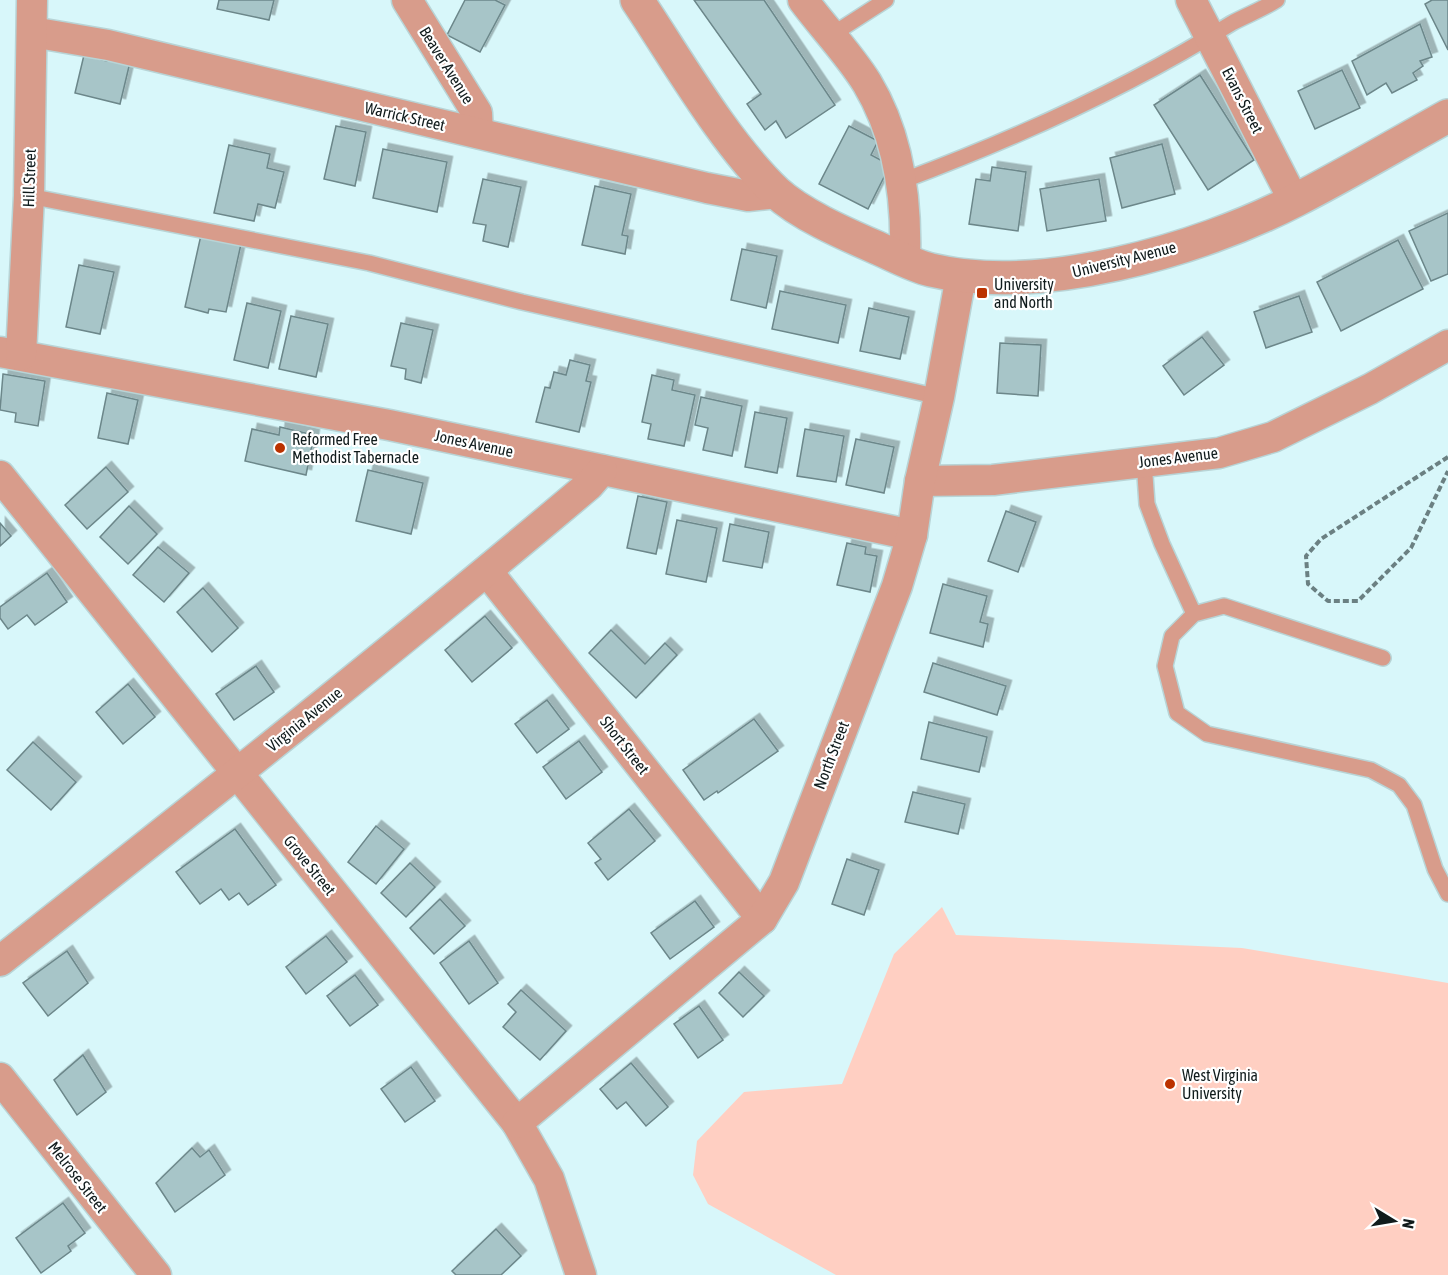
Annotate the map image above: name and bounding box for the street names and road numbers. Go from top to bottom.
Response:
street label: Beaver Avenue [416,23,478,107]
street label: Evans Street [1219,64,1267,136]
street label: Warrick Street [363,98,447,134]
street label: Hill Street [19,148,39,208]
street label: University Avenue [1070,237,1178,282]
street label: Jones Avenue [433,426,515,460]
street label: Jones Avenue [1137,443,1219,471]
street label: Virginia Avenue [263,683,346,756]
street label: Short Street [597,712,653,778]
street label: North Street [810,718,852,791]
street label: Grove Street [280,832,340,899]
street label: Melrose Street [45,1138,111,1216]

